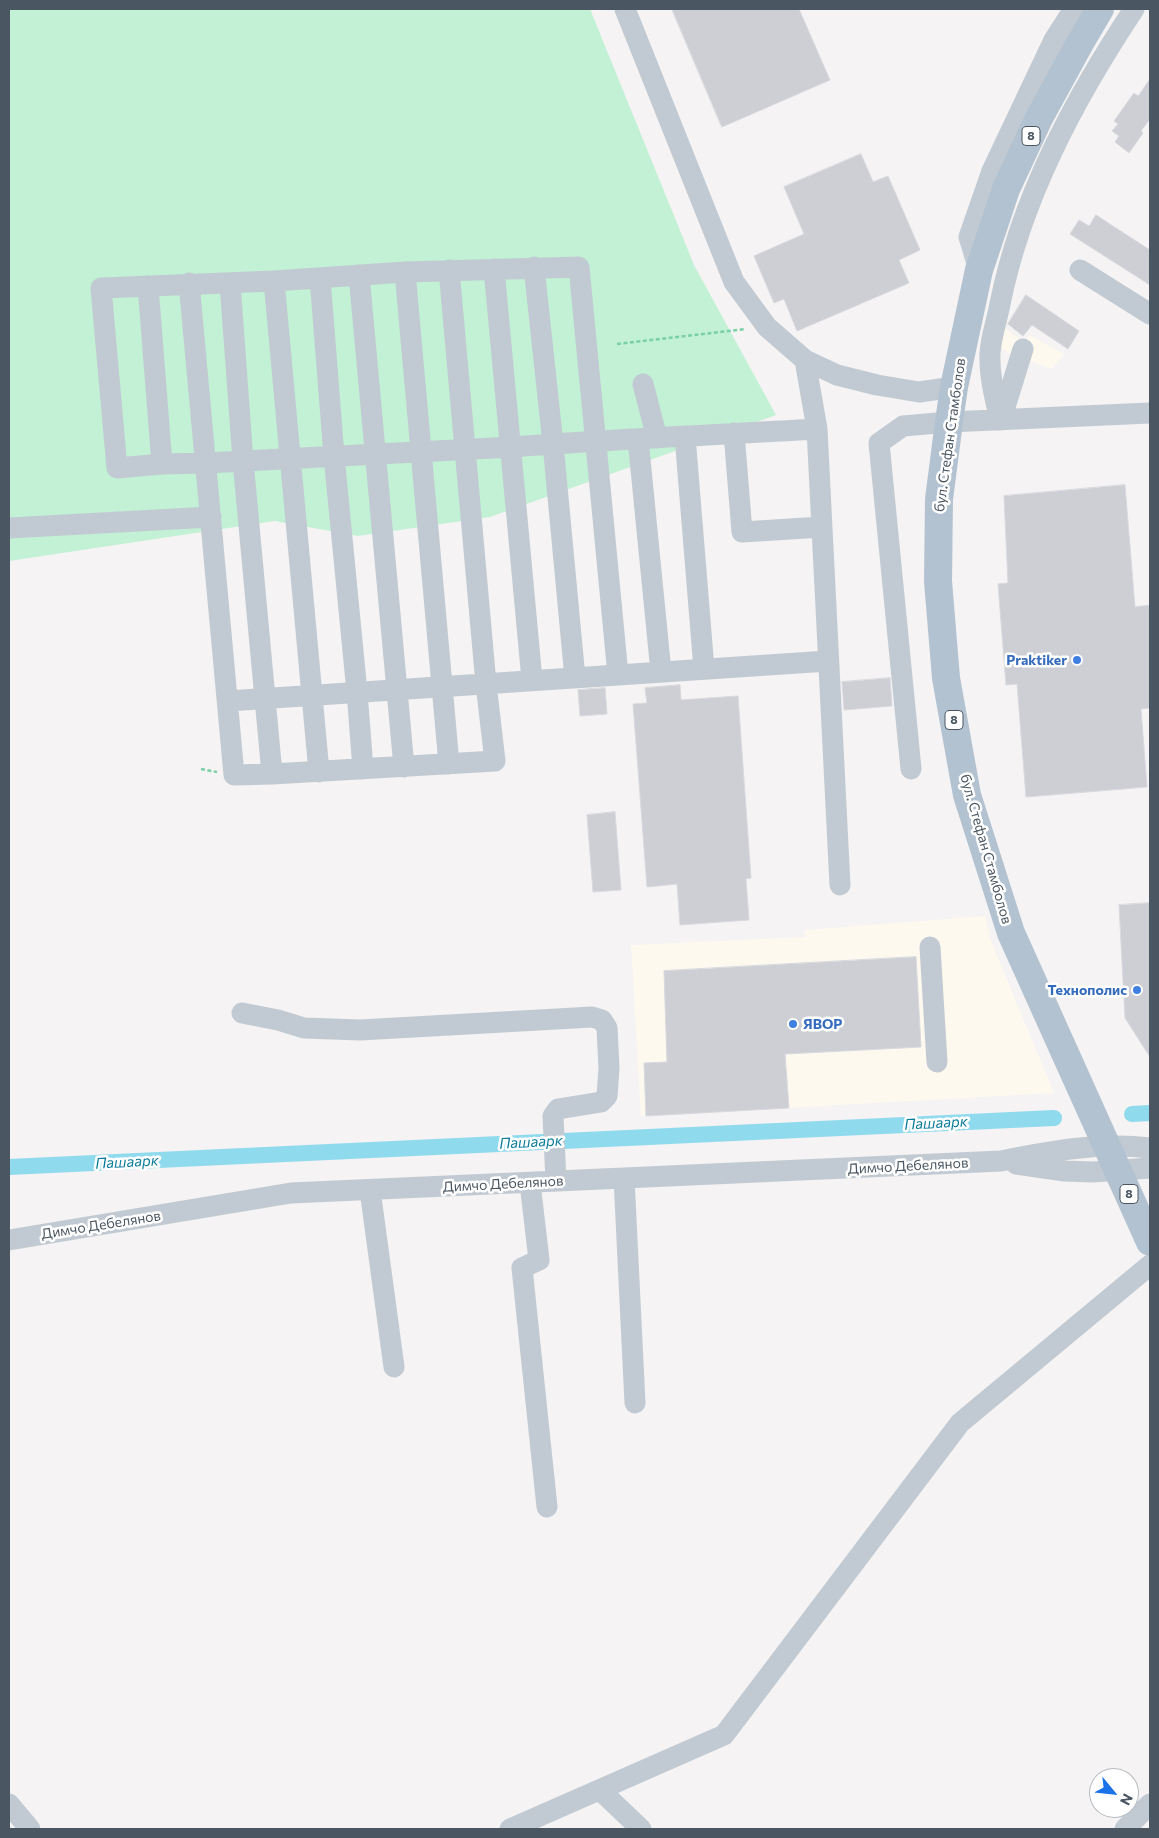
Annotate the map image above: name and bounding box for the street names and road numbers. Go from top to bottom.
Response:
road number: 8 [1022,126,1040,146]
street label: бул. Стефан Стамболов [931,357,969,513]
road number: 8 [945,710,963,730]
street label: бул. Стефан Стамболов [957,772,1015,926]
street label: Димчо Дебелянов [847,1154,969,1178]
street label: Димчо Дебелянов [442,1172,564,1196]
road number: 8 [1120,1184,1138,1204]
street label: Димчо Дебелянов [40,1207,162,1243]

